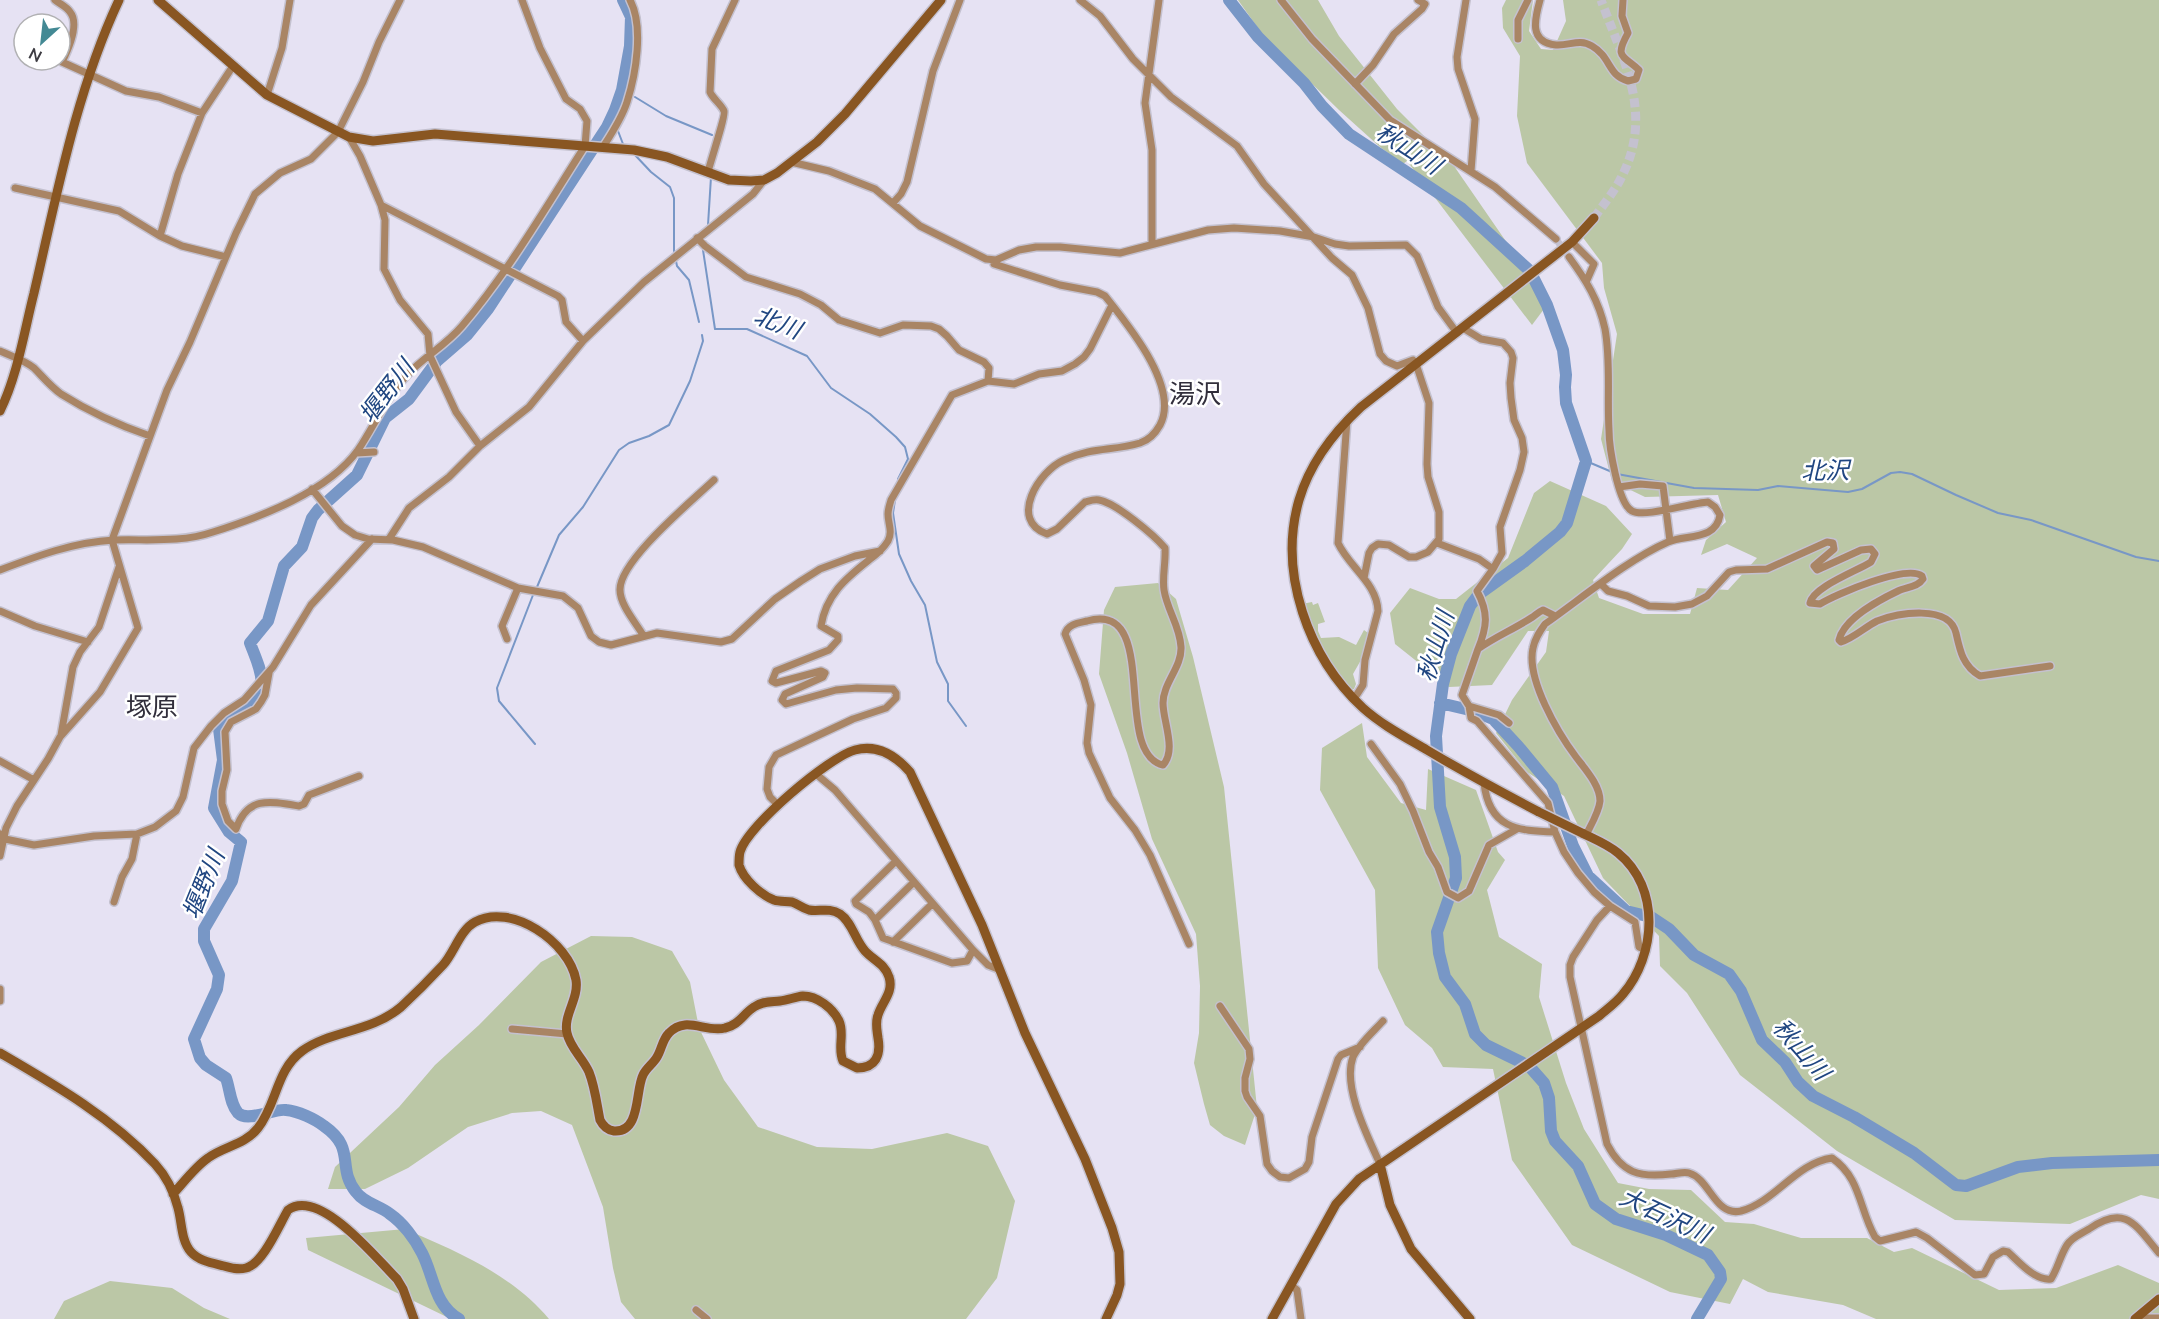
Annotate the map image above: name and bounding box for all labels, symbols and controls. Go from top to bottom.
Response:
north arrow [12,12,72,72]
text: N [25,44,45,67]
water label: 秋山川 [1371,116,1450,182]
water label: 北川 [750,299,809,346]
water label: 堰野川 [352,351,422,429]
district label: 湯沢 [1169,377,1221,410]
water label: 北沢 [1801,455,1852,485]
water label: 秋山川 [1410,604,1461,685]
district label: 塚原 [126,690,178,723]
water label: 堰野川 [176,842,232,923]
water label: 秋山川 [1767,1012,1839,1088]
water label: 大石沢川 [1615,1181,1718,1250]

